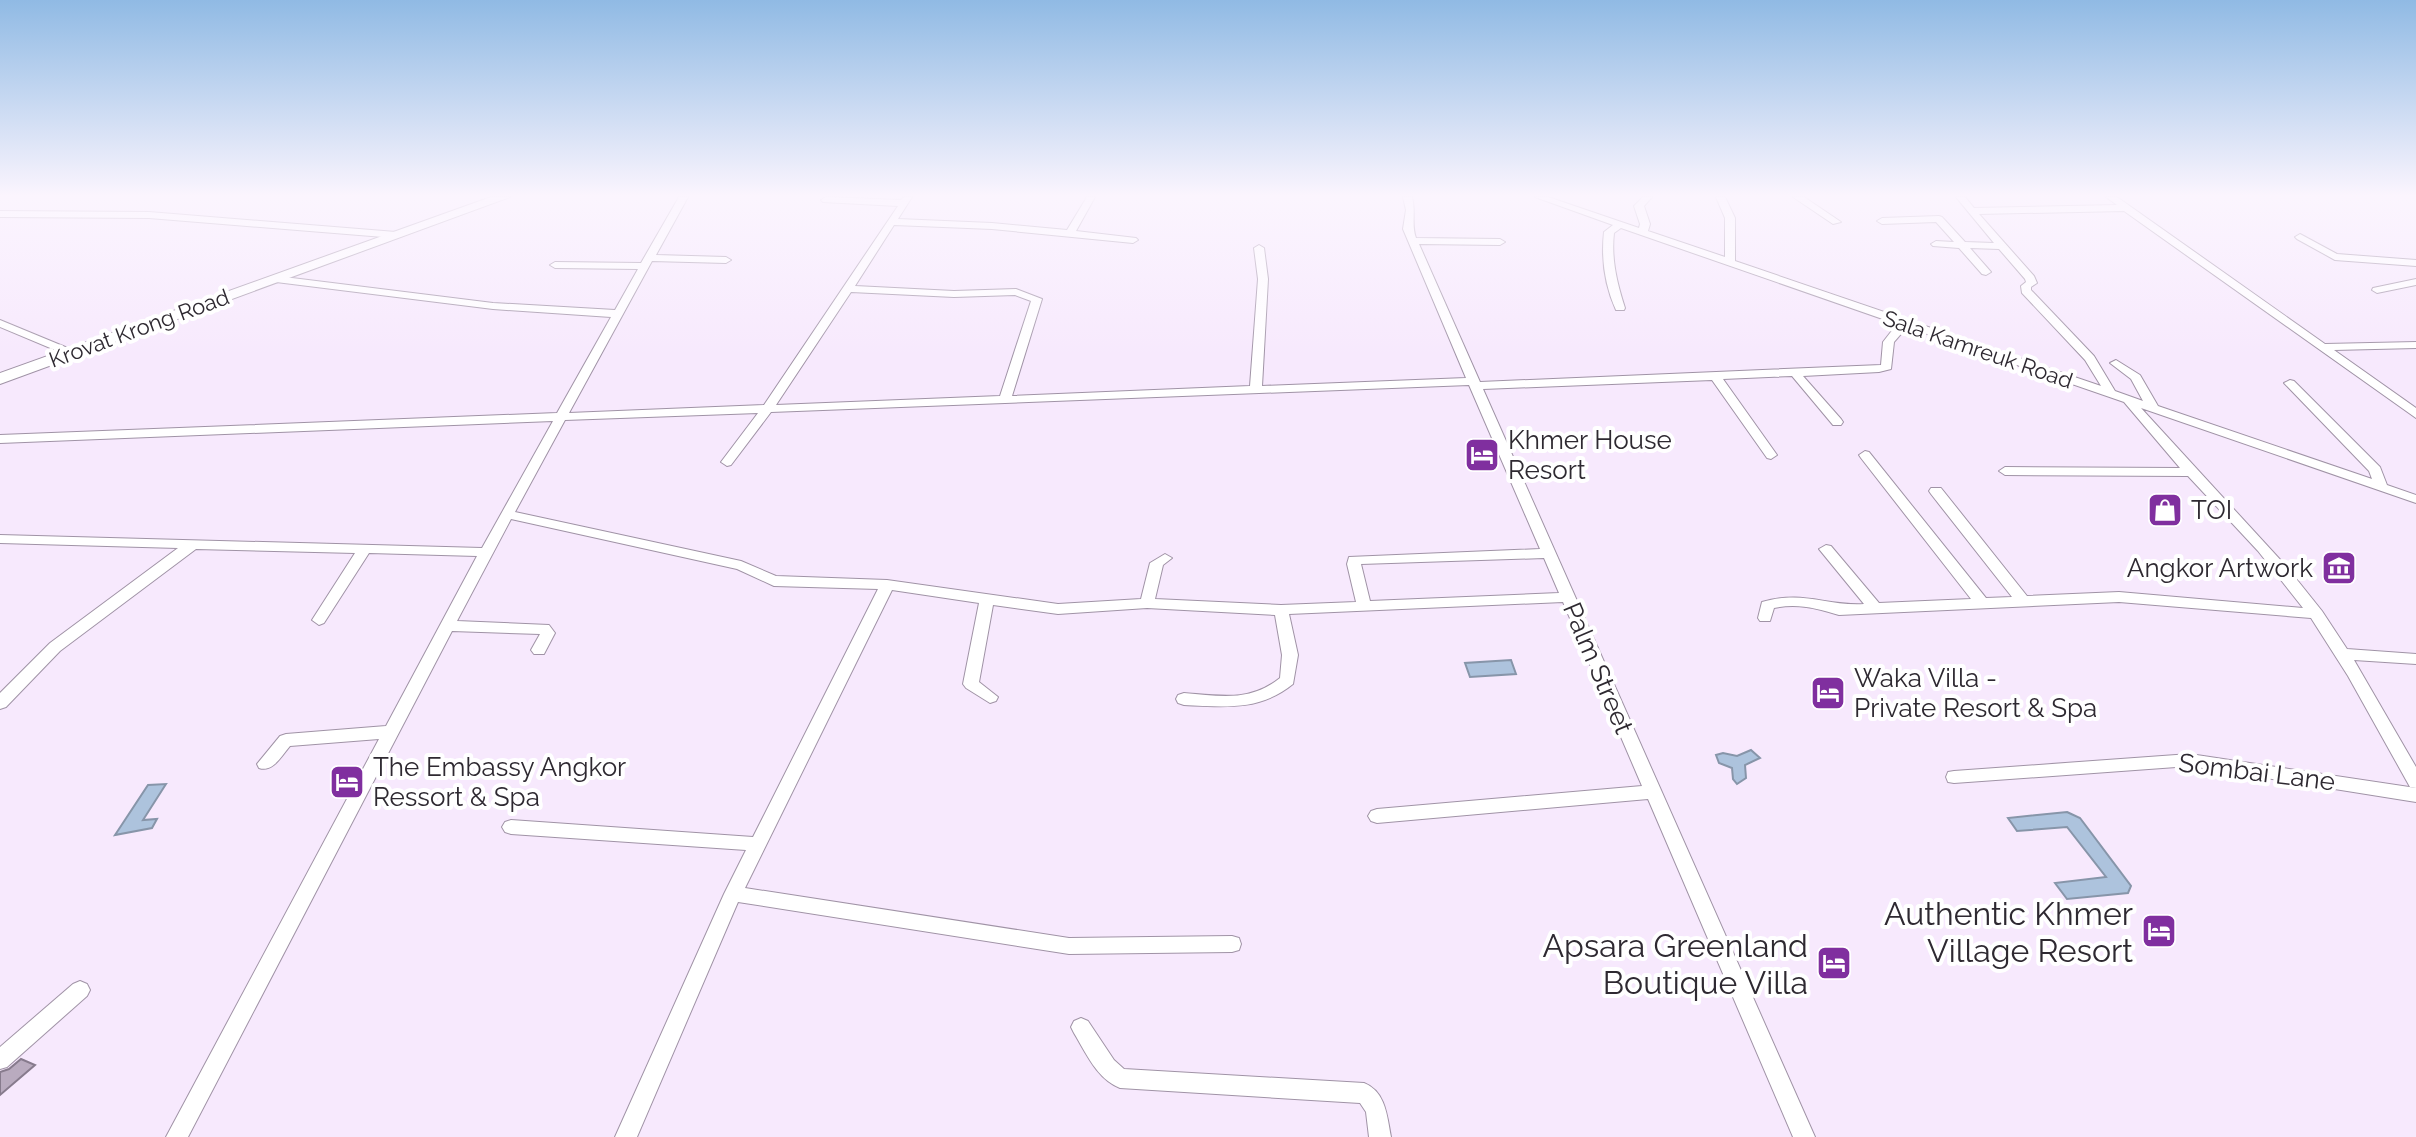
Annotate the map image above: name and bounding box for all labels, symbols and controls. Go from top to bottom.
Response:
street label: Krovat Krong Road [45,283,233,373]
street label: Sala Kamreuk Road [1880,304,2076,394]
place label: Khmer House Resort [1508,425,1672,485]
hotel icon: Khmer House Resort [1463,436,1501,474]
shop icon: TOI [2146,491,2184,529]
place label: TOI [2191,495,2232,525]
museum icon: Angkor Artwork [2320,549,2358,587]
place label: Angkor Artwork [2127,553,2313,583]
street label: Palm Street [1557,598,1639,739]
place label: Waka Villa - Private Resort & Spa [1854,663,2097,723]
hotel icon: Waka Villa - Private Resort & Spa [1809,674,1847,712]
street label: Sombai Lane [2177,748,2337,796]
place label: The Embassy Angkor Ressort & Spa [373,752,626,812]
hotel icon: The Embassy Angkor Ressort & Spa [328,763,366,801]
place label: Authentic Khmer Village Resort [1884,895,2133,969]
hotel icon: Authentic Khmer Village Resort [2140,912,2178,950]
place label: Apsara Greenland Boutique Villa [1542,927,1808,1001]
hotel icon: Apsara Greenland Boutique Villa [1815,944,1853,982]

